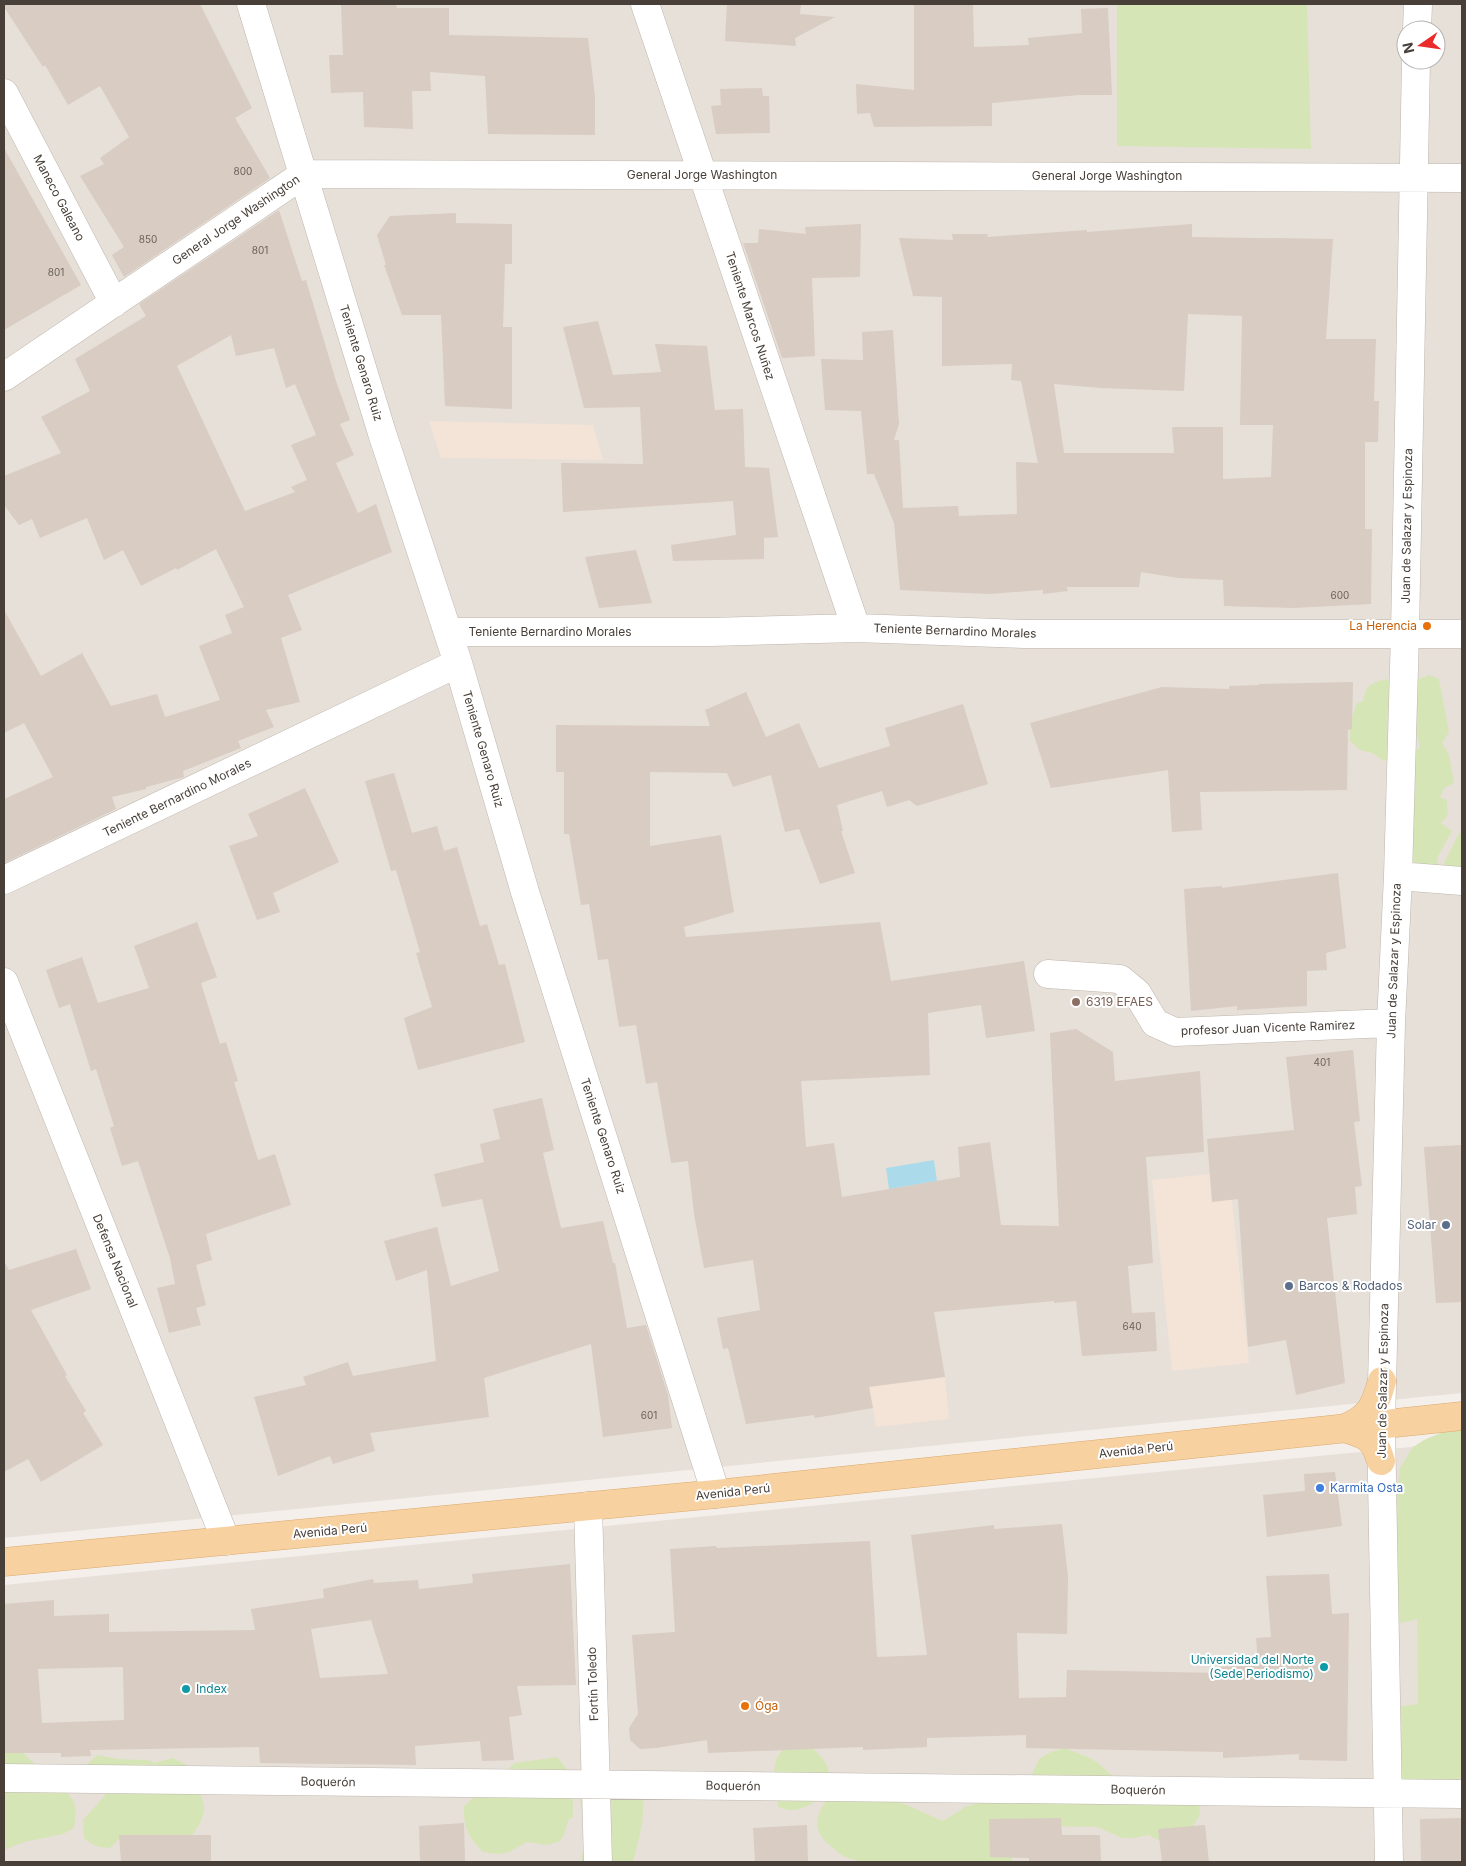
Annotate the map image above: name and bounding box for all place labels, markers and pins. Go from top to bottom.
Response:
place label: La Herencia [1349,618,1417,633]
marker: La Herencia [1421,620,1433,632]
place label: 6319 EFAES [1086,994,1153,1009]
marker: 6319 EFAES [1070,996,1082,1008]
place label: Solar [1407,1217,1436,1232]
marker: Solar [1440,1219,1452,1231]
place label: Barcos & Rodados [1299,1278,1402,1293]
marker: Barcos & Rodados [1283,1280,1295,1292]
place label: Karmita Osta [1330,1480,1403,1495]
marker: Karmita Osta [1314,1482,1326,1494]
place label: Universidad del Norte (Sede Periodismo) [1191,1652,1314,1681]
marker: Universidad del Norte (Sede Periodismo) [1318,1661,1330,1673]
place label: Index [196,1681,227,1696]
marker: Index [180,1683,192,1695]
place label: Óga [755,1698,778,1713]
marker: Óga [739,1700,751,1712]

